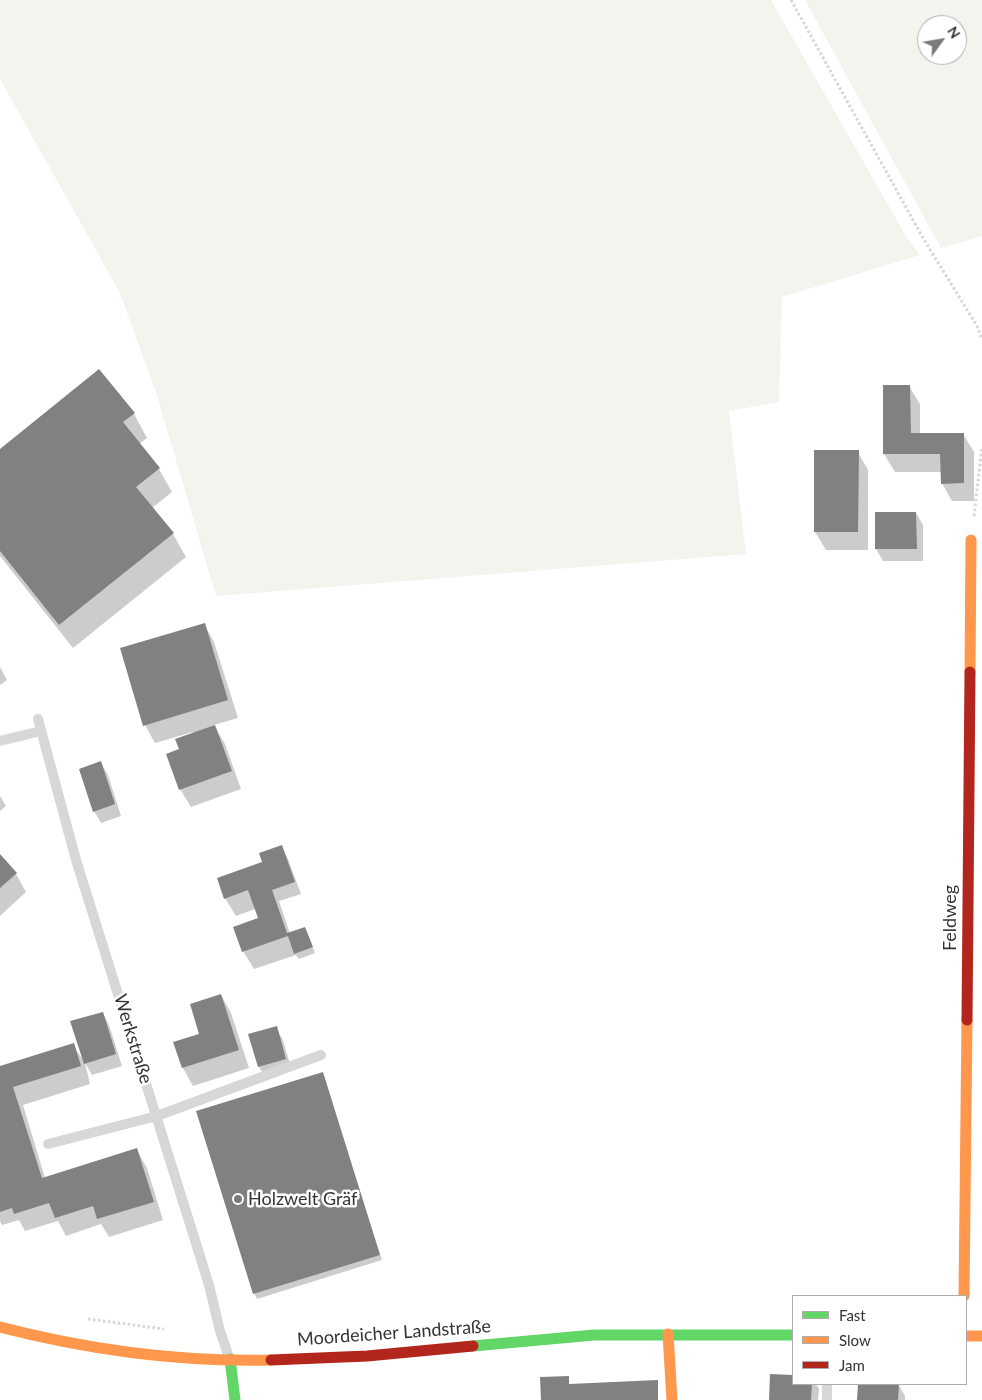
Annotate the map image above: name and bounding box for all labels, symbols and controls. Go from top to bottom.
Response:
north arrow [917,15,967,65]
text: N [944,23,964,41]
street label: Feldweg [939,885,961,951]
street label: Werkstraße [109,992,157,1086]
place label: Holzwelt Gräf [248,1188,357,1210]
marker: Holzwelt Gräf [232,1193,244,1205]
legend [792,1295,967,1385]
text: Fast [839,1306,866,1324]
street label: Moordeicher Landstraße [296,1315,492,1351]
text: Slow [839,1331,871,1349]
text: Jam [839,1356,865,1374]

